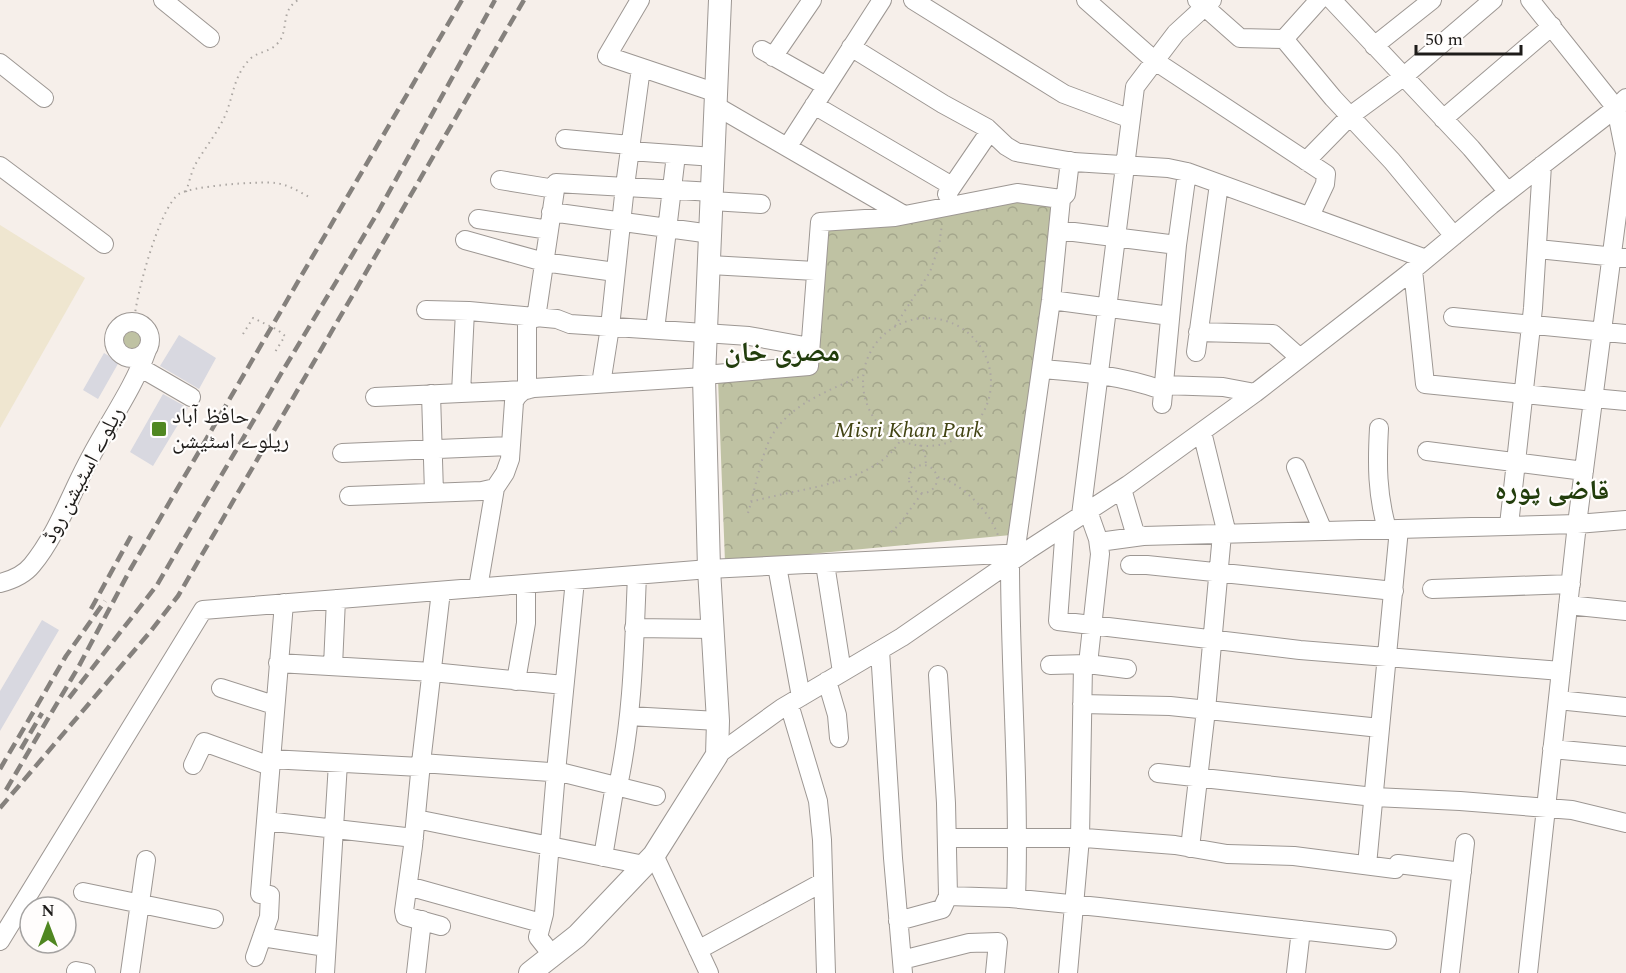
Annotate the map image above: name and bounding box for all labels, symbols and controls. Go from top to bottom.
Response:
scale bar [1416,18,1521,56]
text: 50 m [1425,26,1463,53]
district label: مصری خان [724,331,840,374]
place label: حافظ آباد ریلوے اسٹیشن [172,400,289,458]
street label: ریلوے اسٹیشن روڈ [33,401,133,549]
park label: Misri Khan Park [834,414,984,447]
marker: حافظ آباد ریلوے اسٹیشن [150,420,168,438]
district label: قاضی پورہ [1495,469,1609,512]
north arrow [18,895,78,955]
text: N [41,899,55,923]

